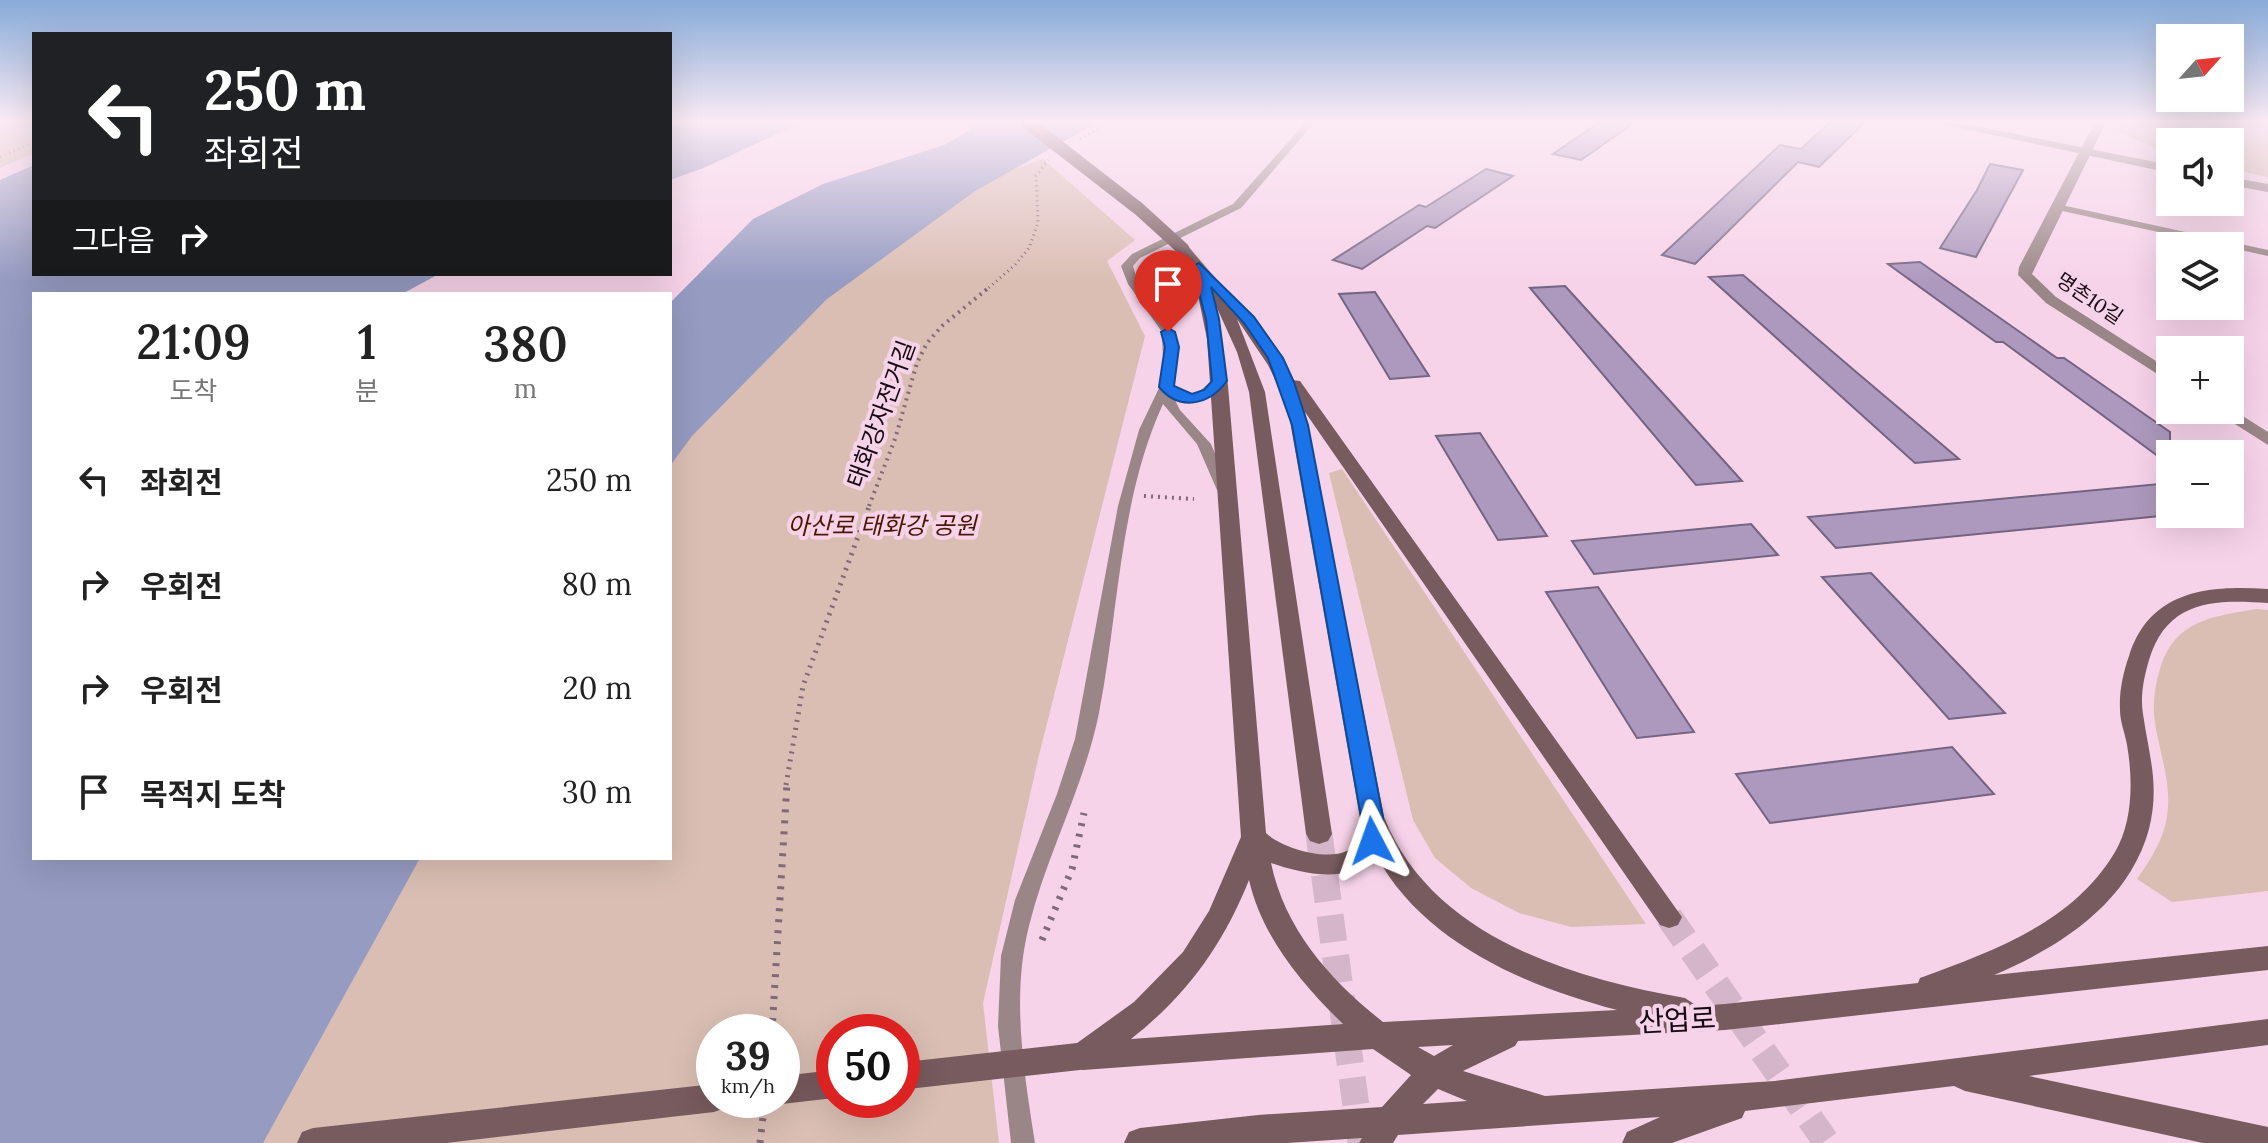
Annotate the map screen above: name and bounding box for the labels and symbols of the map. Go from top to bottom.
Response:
north arrow [2156,24,2244,112]
pin [1134,250,1202,332]
street label: 명촌10길 [2052,267,2128,329]
street label: 태화강자전거길 [840,336,922,492]
park label: 아산로 태화강 공원 [787,510,979,541]
position arrow [1330,799,1414,883]
street label: 산업로 [1637,1000,1717,1040]
speed limit sign: 50 [816,1014,920,1118]

